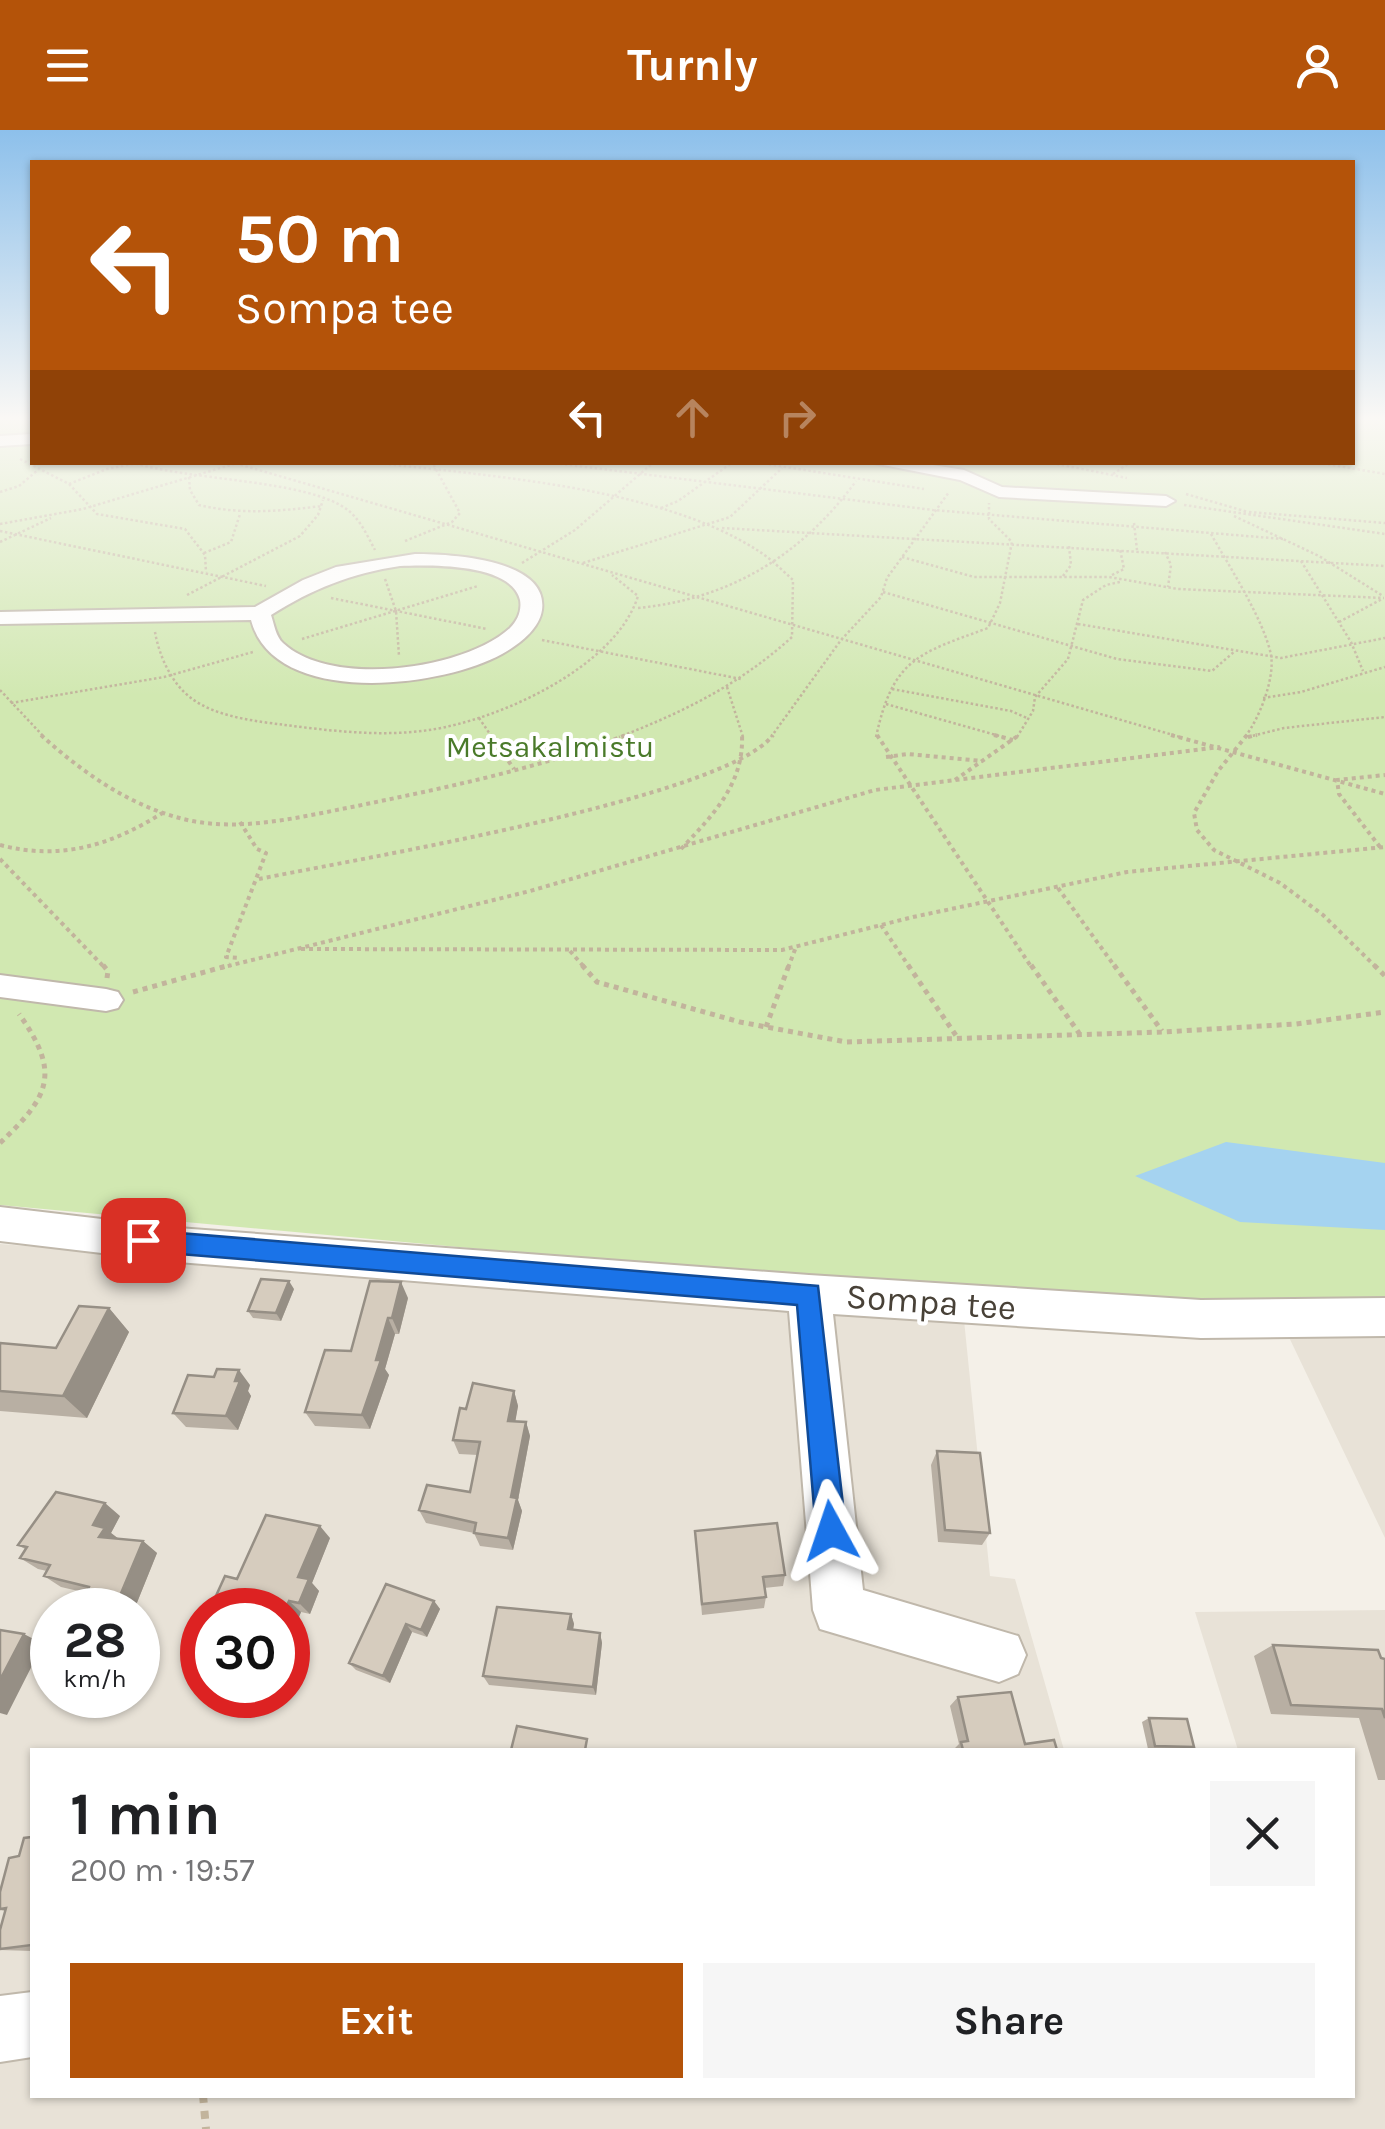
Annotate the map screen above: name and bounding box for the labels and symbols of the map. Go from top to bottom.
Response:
park label: Metsakalmistu [446,729,654,765]
pin [101,1198,186,1283]
street label: Sompa tee [845,1276,1017,1328]
position arrow [779,1479,883,1583]
speed limit sign: 30 [180,1588,310,1718]

